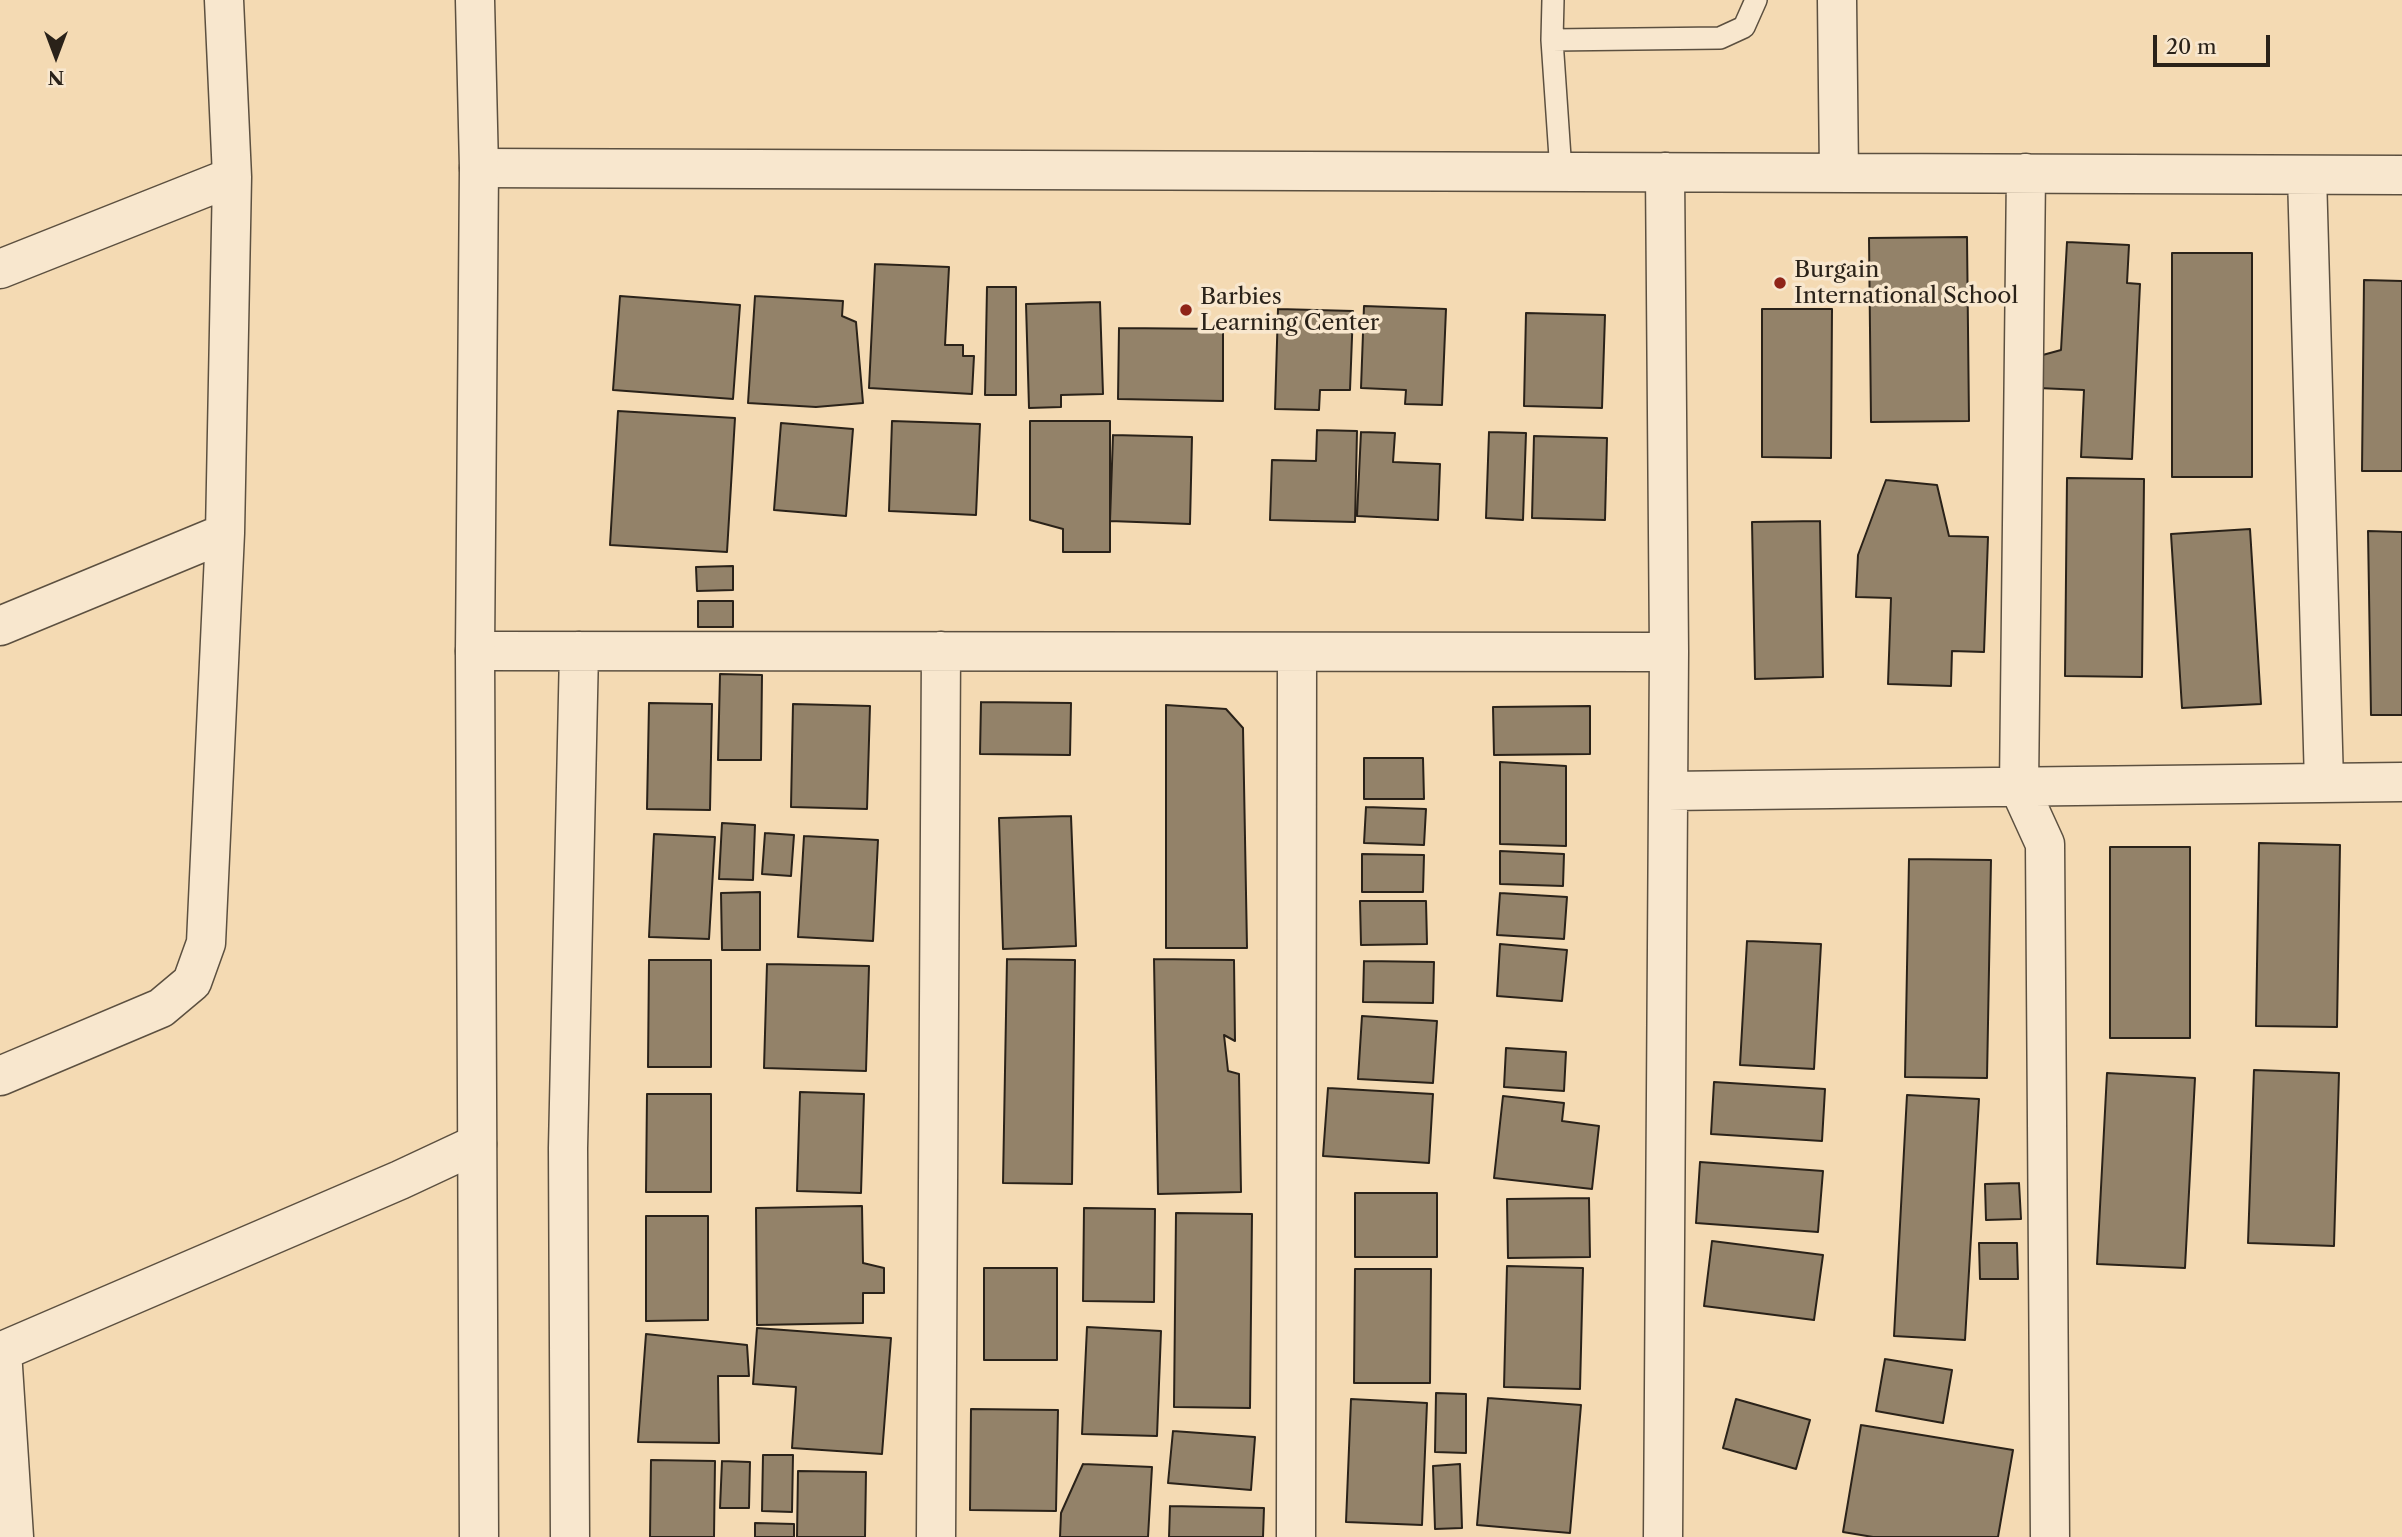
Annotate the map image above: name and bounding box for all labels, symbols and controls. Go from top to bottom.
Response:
north arrow [21,21,91,91]
scale bar [2157,21,2274,65]
text: 20 m [2166,34,2217,59]
text: N [48,66,64,89]
place label: Burgain International School [1794,256,2018,310]
marker: Burgain International School [1772,275,1788,291]
place label: Barbies Learning Center [1200,283,1380,337]
marker: Barbies Learning Center [1178,302,1194,318]

